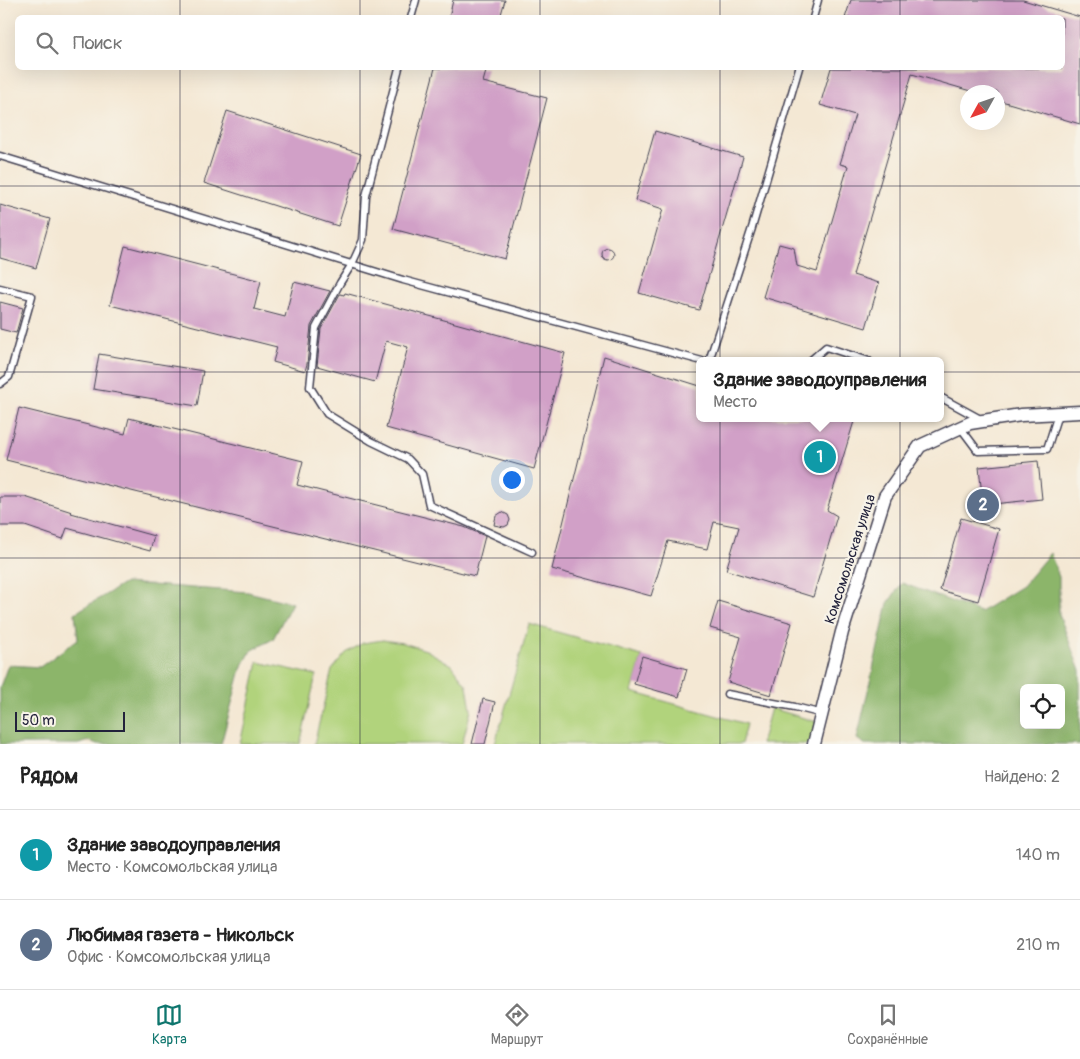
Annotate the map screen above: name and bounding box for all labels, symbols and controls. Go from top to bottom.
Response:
search box [15,15,1065,70]
icon: search [33,29,61,57]
text: Поиск [73,31,123,55]
north arrow [960,85,1005,130]
popup [696,357,944,422]
text: Здание заводоуправления [713,368,927,392]
text: Место [713,392,757,412]
pin: 1 [804,438,836,476]
your location [499,467,525,493]
pin: 2 [967,486,999,524]
street label: Комсомольская улица [821,492,879,626]
map controls [1020,684,1065,729]
button: locate [1020,684,1065,729]
scale bar [15,709,125,732]
text: 50 m [22,712,55,729]
text: Рядом [20,763,78,790]
text: Найдено: 2 [984,767,1060,787]
text: Здание заводоуправления [67,833,280,857]
text: 1 [33,845,39,865]
text: 140 m [1016,845,1060,865]
text: Место · Комсомольская улица [67,857,278,877]
text: Любимая газета - Никольск [67,923,294,947]
text: 2 [32,935,40,955]
text: 210 m [1016,935,1060,955]
text: Офис · Комсомольская улица [67,947,270,967]
tab: Карта [152,1001,187,1048]
tab: Маршрут [491,1001,543,1048]
tab: Сохранённые [847,1001,928,1048]

